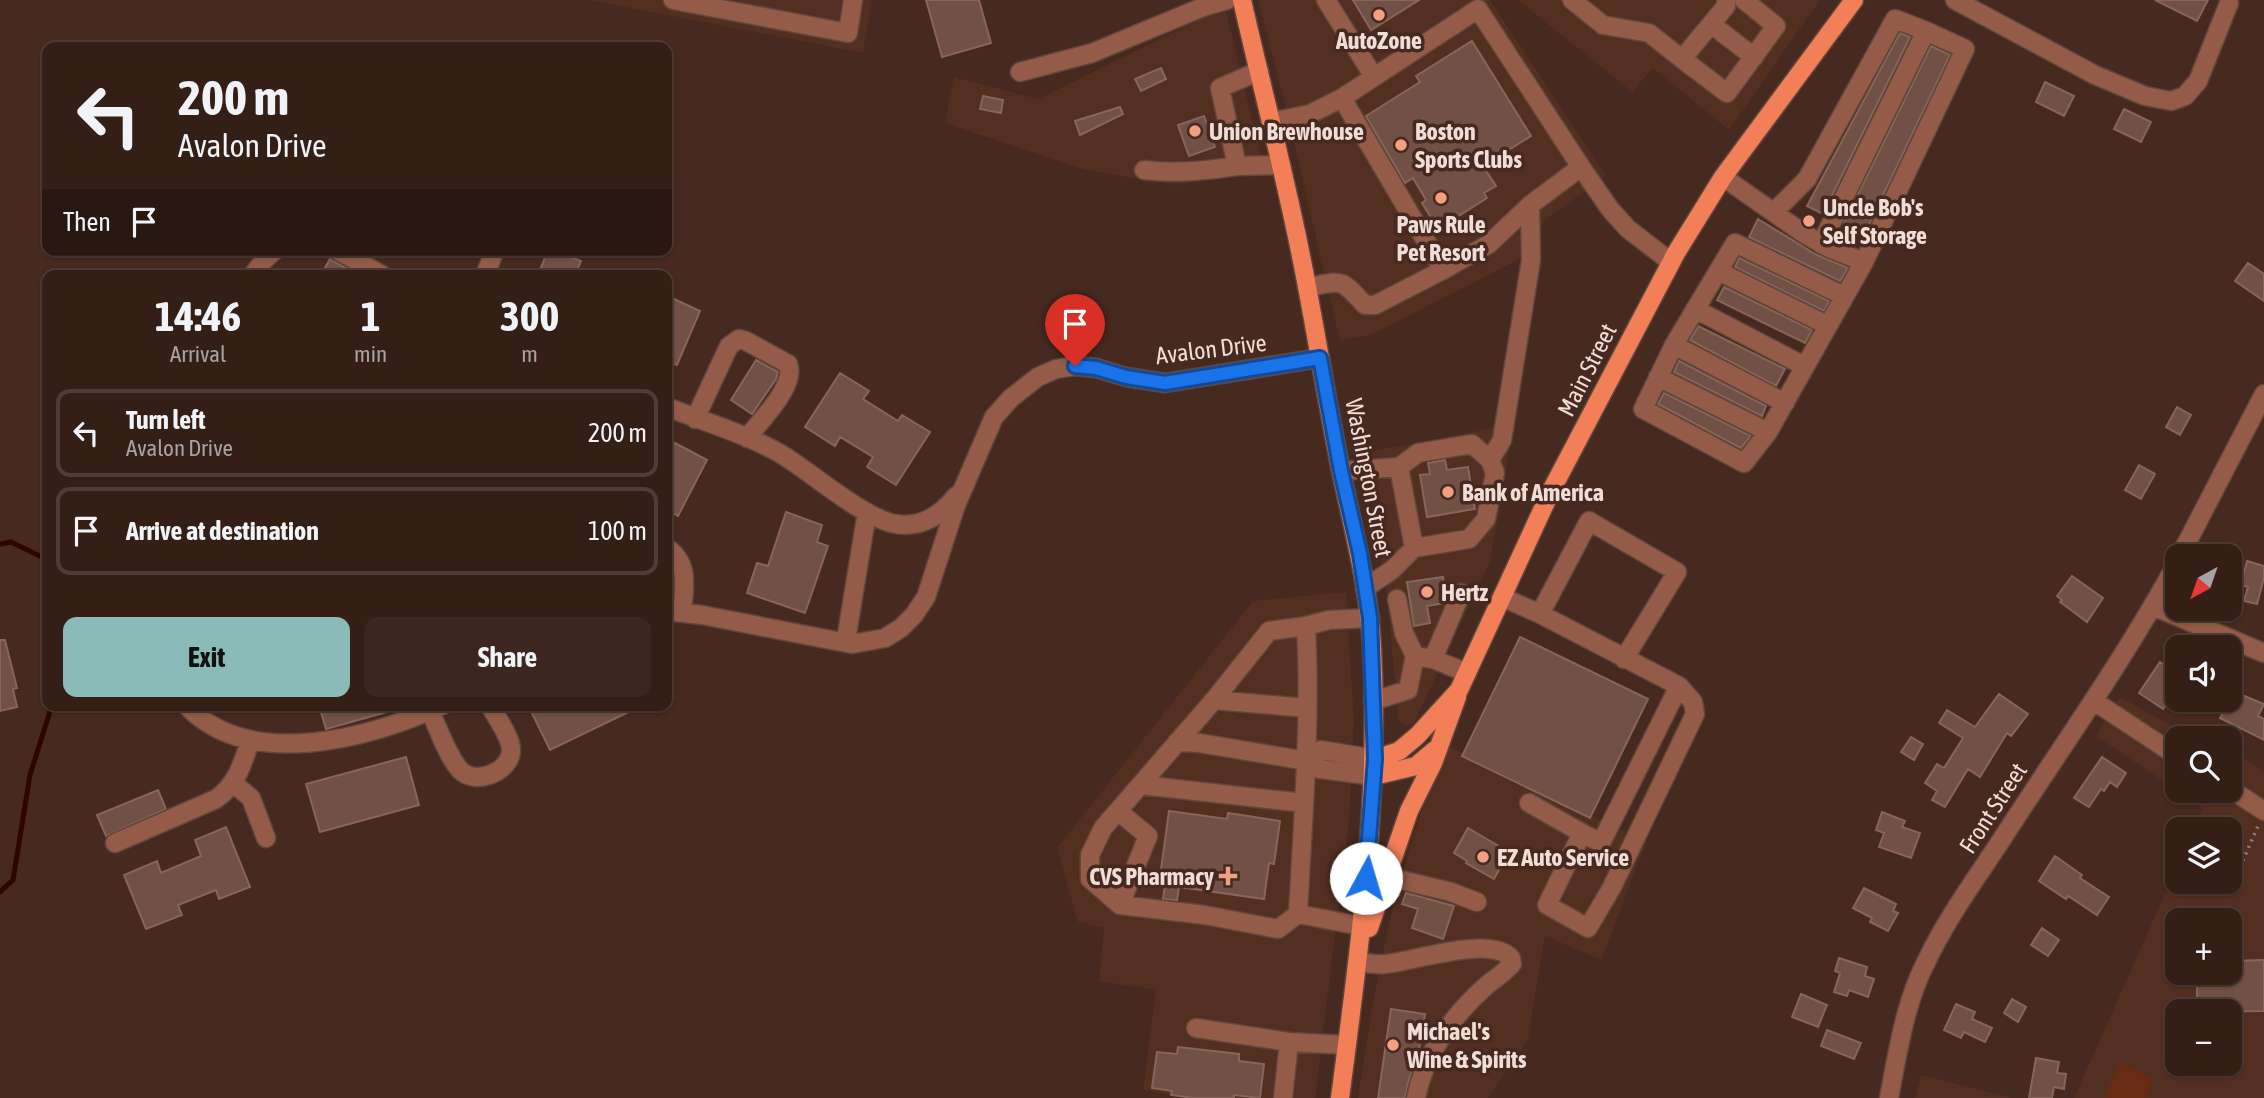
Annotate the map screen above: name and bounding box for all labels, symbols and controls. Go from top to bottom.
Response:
marker: AutoZone [1371,7,1387,23]
place label: AutoZone [1335,27,1422,54]
text: 200 m [178,69,289,125]
icon: left [63,70,154,161]
place label: Union Brewhouse [1209,118,1364,145]
place label: Boston Sports Clubs [1415,118,1522,173]
marker: Union Brewhouse [1187,123,1203,139]
text: Avalon Drive [178,127,327,164]
marker: Boston Sports Clubs [1393,137,1409,153]
marker: Paws Rule Pet Resort [1433,190,1449,206]
place label: Uncle Bob's Self Storage [1823,194,1927,249]
icon: arrive [125,203,163,241]
text: Then [63,207,111,237]
place label: Paws Rule Pet Resort [1396,211,1486,266]
marker: Uncle Bob's Self Storage [1801,213,1817,229]
text: 14:46 [155,292,241,340]
text: 1 [361,292,380,340]
text: 300 [500,292,559,340]
pin [1045,294,1105,366]
icon: arrive [1056,305,1094,343]
street label: Main Street [1552,319,1622,421]
street label: Avalon Drive [1154,329,1268,369]
text: Arrival [170,341,226,367]
text: min [354,341,387,367]
text: m [521,341,538,367]
street label: Washington Street [1340,396,1398,560]
text: Turn left [126,405,206,435]
icon: left [67,414,105,452]
text: 200 m [588,418,647,448]
text: Avalon Drive [126,435,233,461]
place label: Bank of America [1462,479,1604,506]
marker: Bank of America [1440,484,1456,500]
icon: arrive [67,512,105,550]
text: Arrive at destination [126,516,319,546]
text: 100 m [588,516,647,546]
north arrow [2165,544,2242,621]
map controls [2165,544,2242,1076]
place label: Hertz [1441,579,1489,606]
marker: Hertz [1419,584,1435,600]
button: Exit [63,617,350,697]
button: Share [364,617,651,697]
button: sound [2165,635,2242,712]
button: search [2165,726,2242,803]
street label: Front Street [1954,758,2032,858]
button: layers [2165,817,2242,894]
position arrow [1329,841,1403,915]
place label: EZ Auto Service [1497,844,1629,871]
marker: EZ Auto Service [1475,849,1491,865]
place label: CVS Pharmacy [1089,863,1214,890]
marker: CVS Pharmacy [1220,868,1236,884]
button: + [2165,908,2242,985]
button: − [2165,999,2242,1076]
place label: Michael's Wine & Spirits [1406,1018,1527,1073]
marker: Michael's Wine & Spirits [1385,1037,1401,1053]

